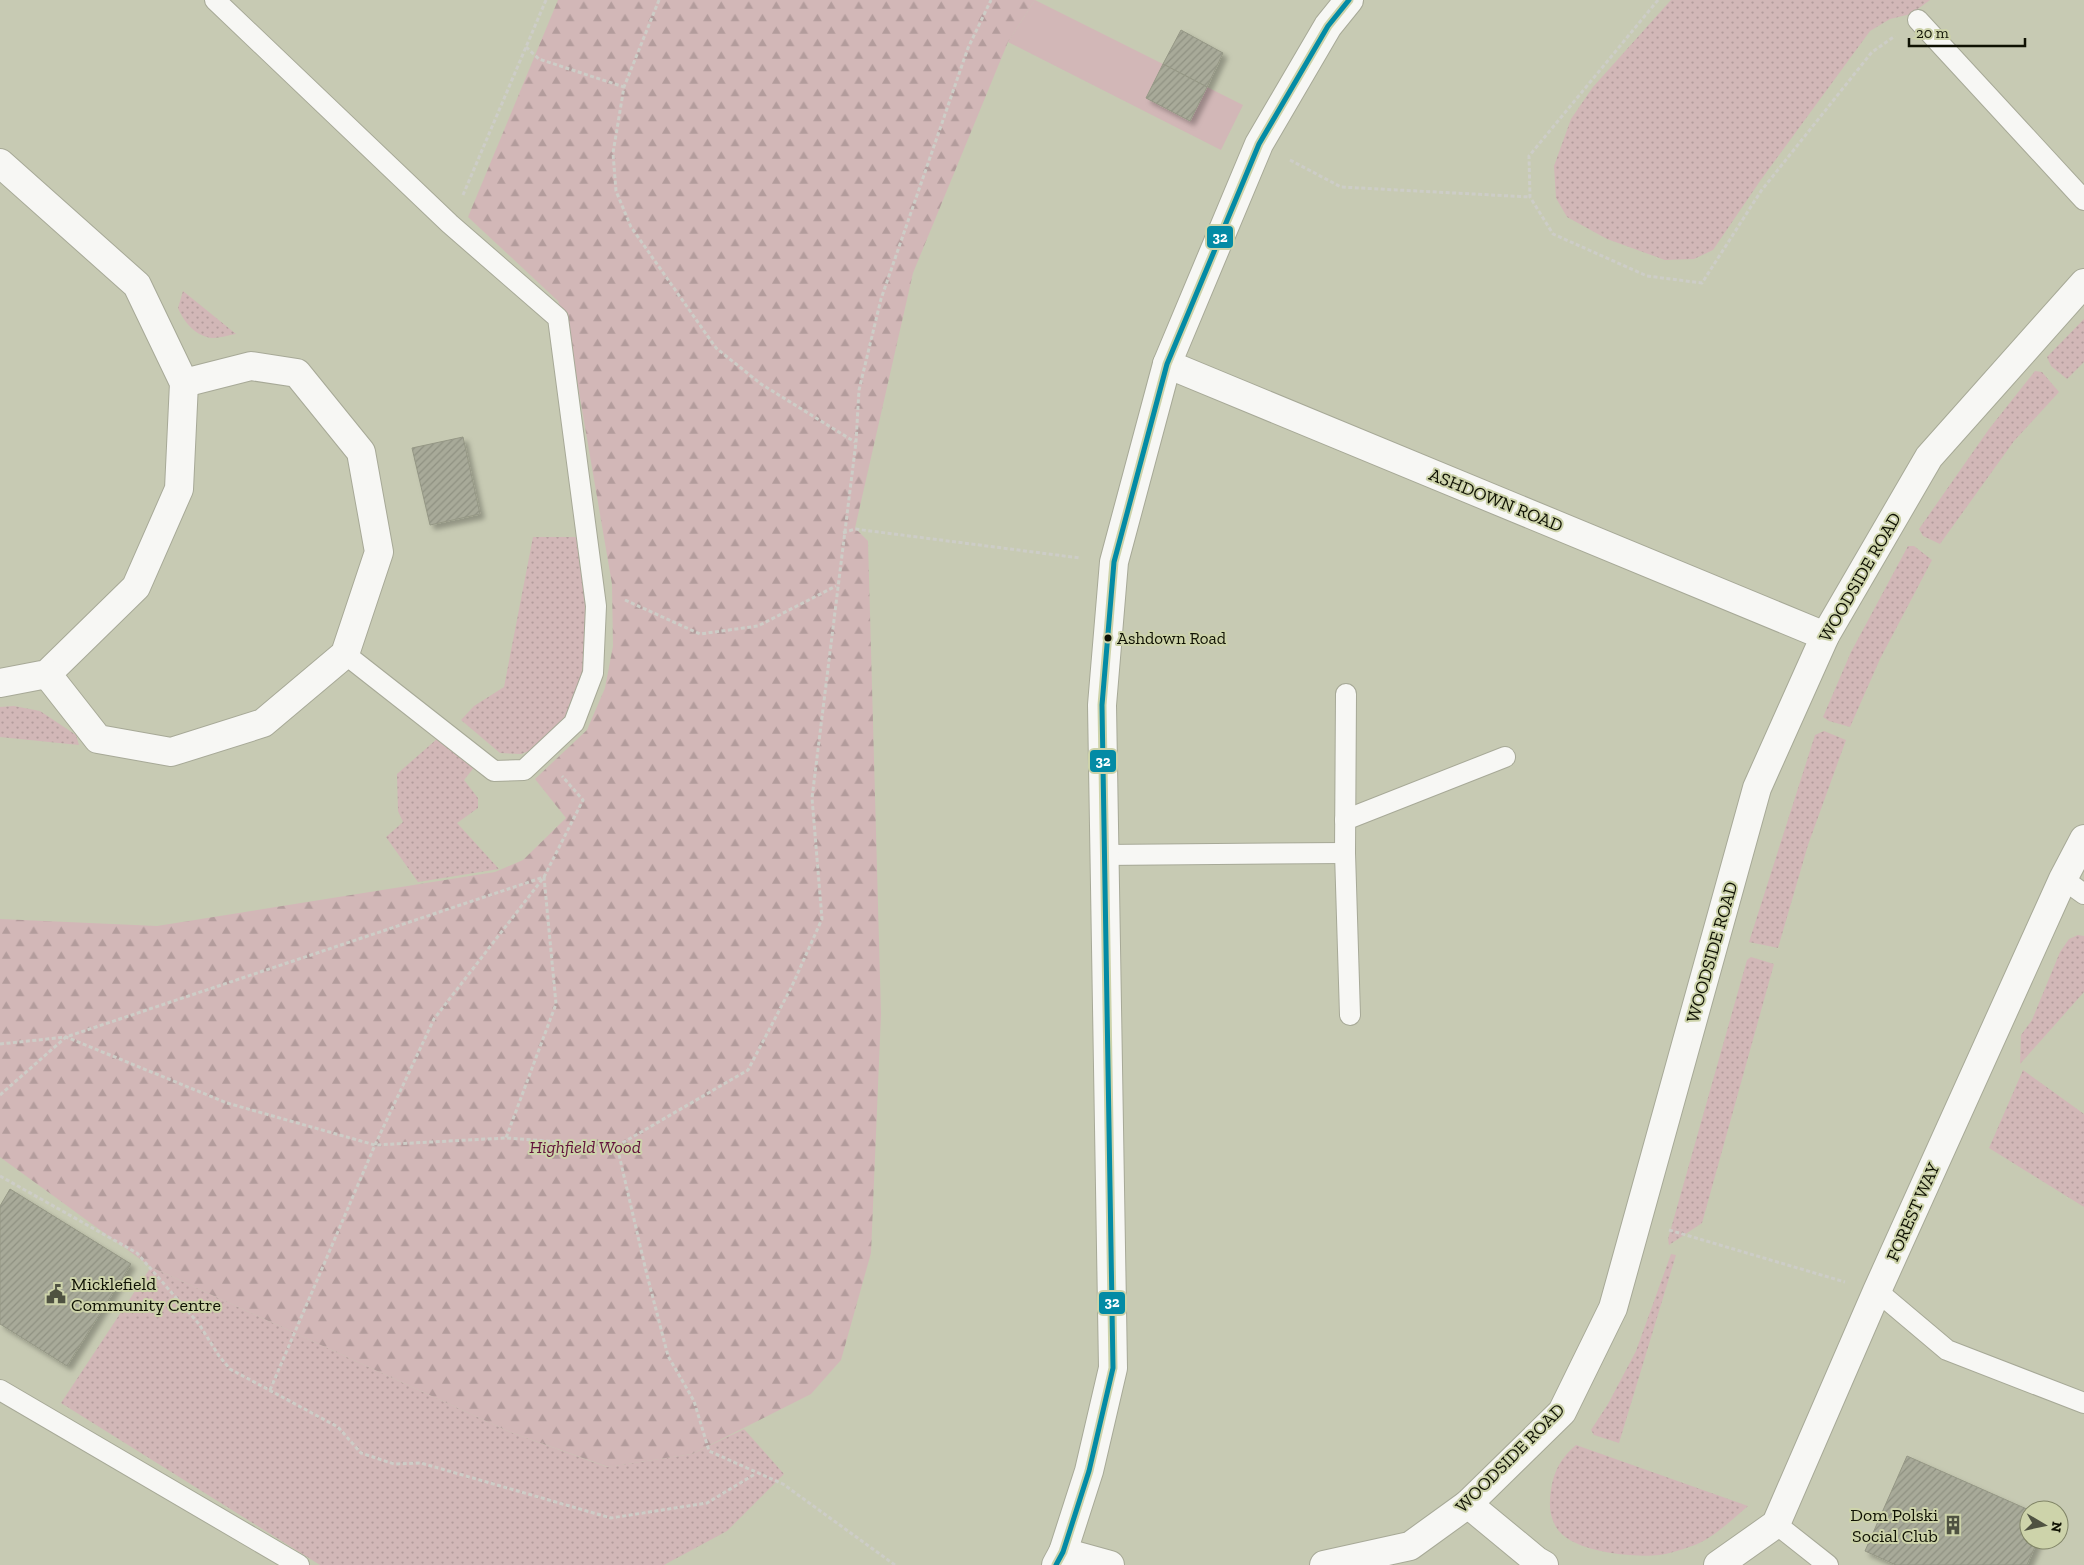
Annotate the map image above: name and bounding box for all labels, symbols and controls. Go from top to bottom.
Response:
scale bar [1909,15,2025,47]
text: 20 m [1916,24,1949,42]
line badge: 32 [1206,225,1234,249]
text: 32 [1213,229,1228,246]
street label: ASHDOWN ROAD [1426,463,1566,537]
street label: WOODSIDE ROAD [1814,508,1906,646]
place label: Ashdown Road [1117,628,1227,648]
marker: Ashdown Road [1103,633,1113,643]
line badge: 32 [1089,749,1117,773]
text: 32 [1096,753,1111,770]
street label: WOODSIDE ROAD [1681,879,1743,1025]
park label: Highfield Wood [529,1136,641,1158]
street label: FOREST WAY [1881,1159,1945,1265]
place label: Micklefield Community Centre [71,1273,221,1316]
public building icon: Micklefield Community Centre [45,1283,67,1305]
line badge: 32 [1098,1291,1126,1315]
text: 32 [1105,1294,1120,1311]
street label: WOODSIDE ROAD [1451,1399,1569,1517]
north arrow [2019,1500,2069,1550]
place label: Dom Polski Social Club [1850,1504,1938,1547]
building icon: Dom Polski Social Club [1942,1514,1964,1536]
text: N [2047,1520,2066,1534]

